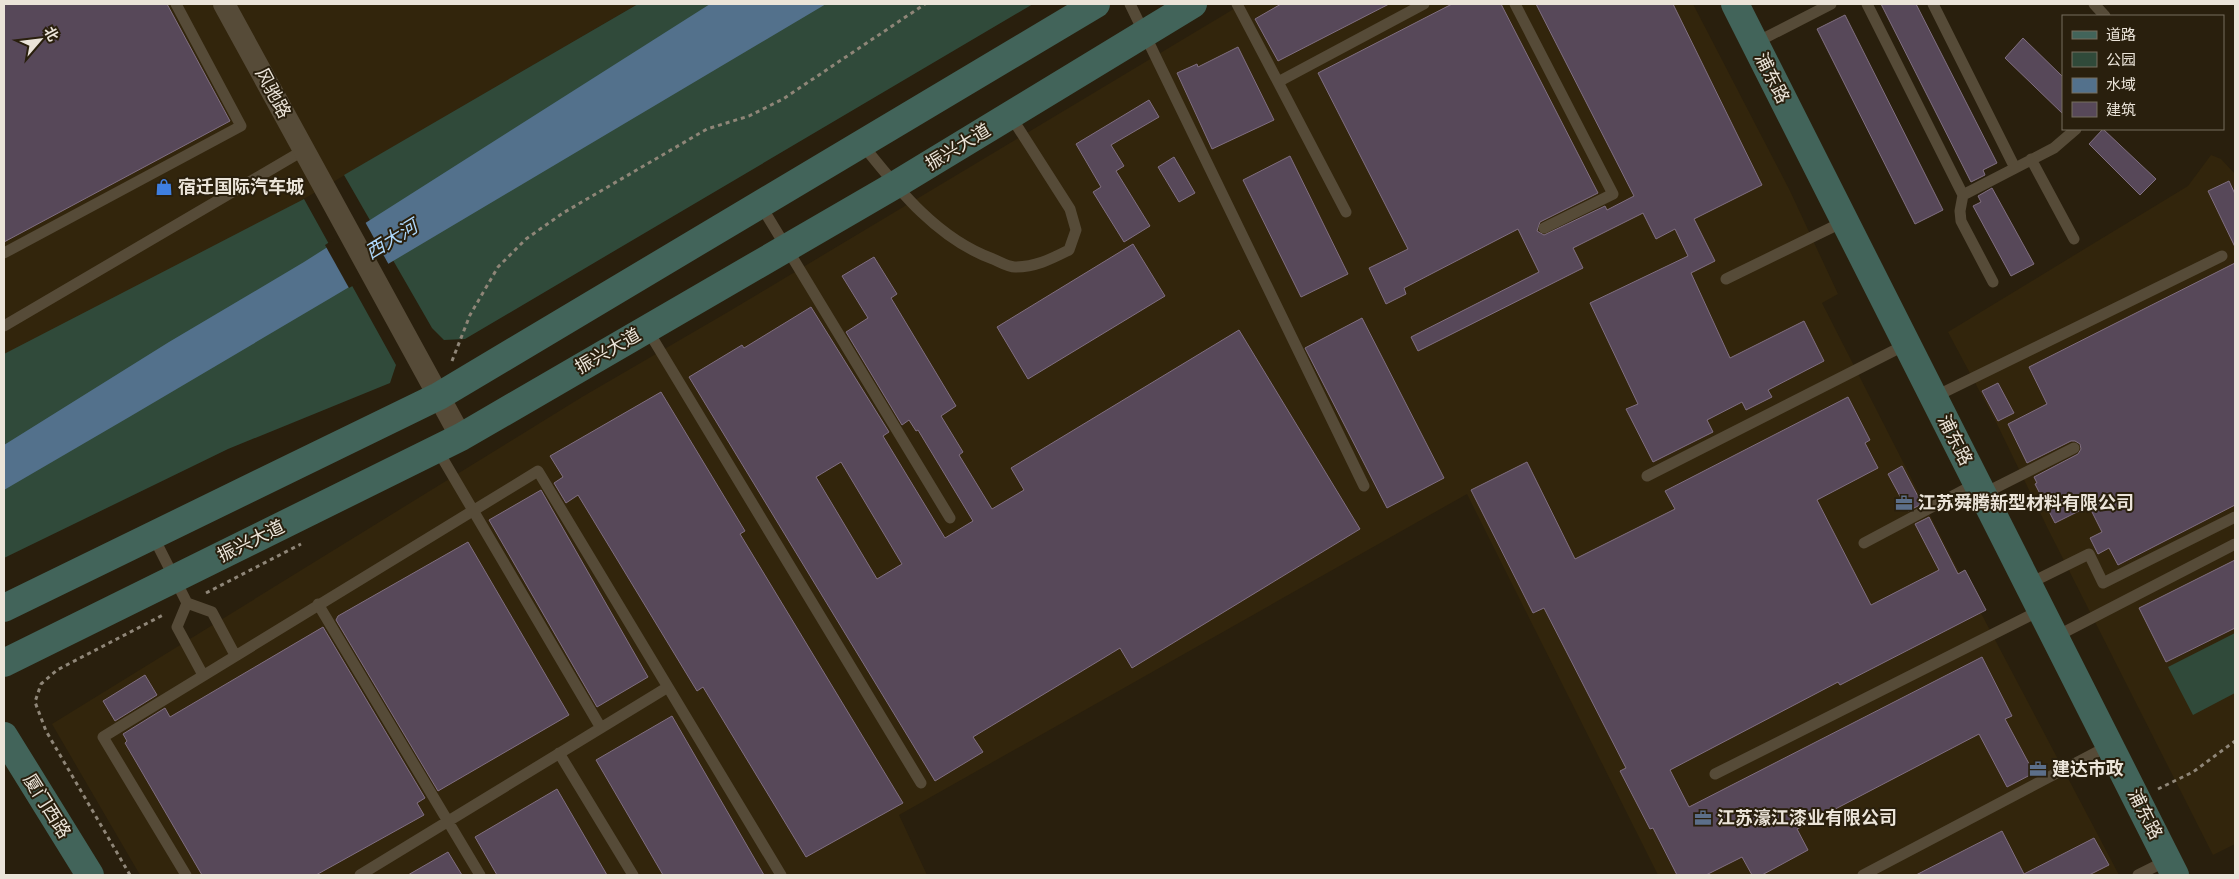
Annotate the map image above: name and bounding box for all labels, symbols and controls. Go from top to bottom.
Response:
north arrow [15,15,65,65]
legend [2062,15,2224,130]
text: 北 [41,23,63,44]
text: 道路 [2106,25,2136,43]
street label: 浦东路 [1751,48,1795,107]
text: 公园 [2106,50,2136,68]
street label: 风驰路 [251,64,296,122]
text: 水域 [2106,75,2136,93]
text: 建筑 [2106,100,2136,118]
street label: 振兴大道 [921,118,994,174]
place label: 宿迁国际汽车城 [178,175,304,197]
shop icon: 宿迁国际汽车城 [154,177,174,197]
water label: 西大河 [360,212,425,263]
street label: 振兴大道 [571,323,644,378]
street label: 浦东路 [1934,410,1978,469]
place label: 江苏舜腾新型材料有限公司 [1918,491,2134,513]
office icon: 江苏舜腾新型材料有限公司 [1894,493,1914,513]
street label: 振兴大道 [213,514,288,566]
place label: 建达市政 [2052,757,2124,779]
office icon: 建达市政 [2028,759,2048,779]
street label: 厦门西路 [19,769,76,842]
street label: 浦东路 [2124,784,2168,843]
place label: 江苏濠江漆业有限公司 [1717,806,1897,828]
office icon: 江苏濠江漆业有限公司 [1693,808,1713,828]

